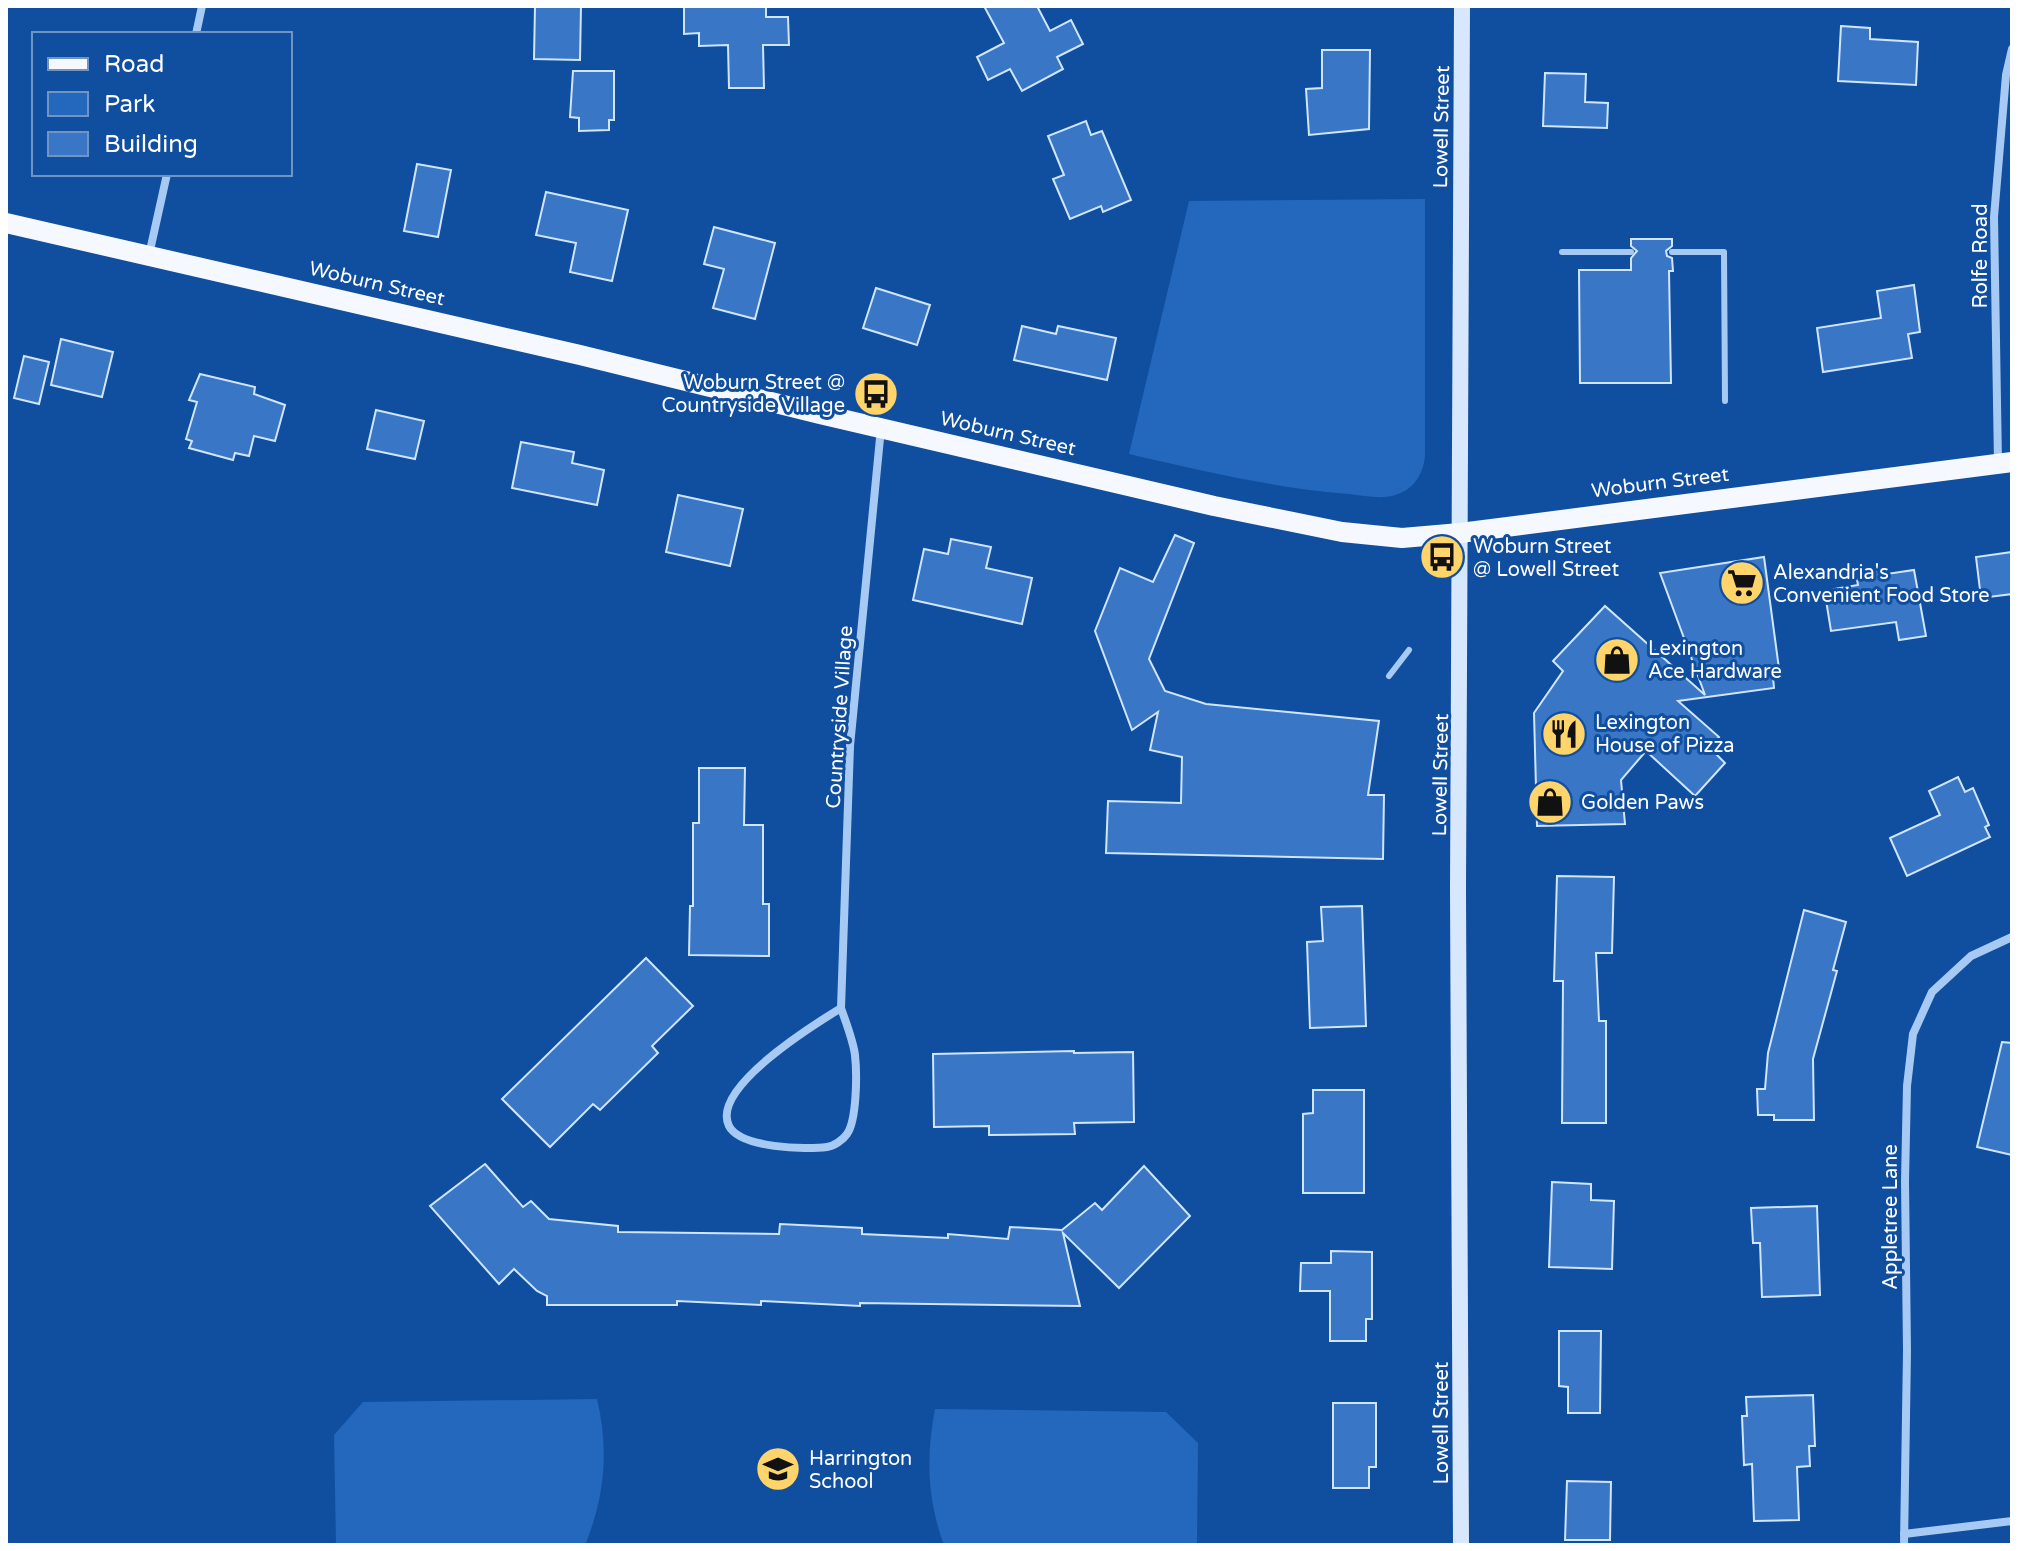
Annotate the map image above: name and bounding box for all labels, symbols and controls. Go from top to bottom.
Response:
legend [32,32,292,176]
text: Road [104,50,164,79]
street label: Lowell Street [1429,65,1455,189]
text: Park [104,90,155,119]
text: Building [104,130,198,159]
street label: Rolfe Road [1969,203,1993,309]
street label: Woburn Street [307,257,447,311]
bus stop icon: Woburn Street @ Countryside Village [852,370,900,418]
place label: Woburn Street @ Countryside Village [662,371,845,418]
street label: Woburn Street [938,407,1078,461]
street label: Woburn Street [1590,463,1731,503]
bus stop icon: Woburn Street @ Lowell Street [1418,533,1466,581]
place label: Woburn Street @ Lowell Street [1473,535,1619,582]
supermarket icon: Alexandria's Convenient Food Store [1718,559,1766,607]
place label: Alexandria's Convenient Food Store [1773,561,1990,608]
street label: Countryside Village [822,625,858,809]
shop icon: Lexington Ace Hardware [1593,636,1641,684]
place label: Lexington Ace Hardware [1648,637,1782,684]
restaurant icon: Lexington House of Pizza [1540,710,1588,758]
place label: Lexington House of Pizza [1595,711,1735,758]
street label: Lowell Street [1428,713,1454,837]
shop icon: Golden Paws [1526,778,1574,826]
place label: Golden Paws [1581,791,1704,815]
street label: Appletree Lane [1879,1144,1903,1290]
street label: Lowell Street [1430,1361,1454,1484]
school or university icon: Harrington School [754,1445,802,1493]
place label: Harrington School [809,1447,912,1494]

